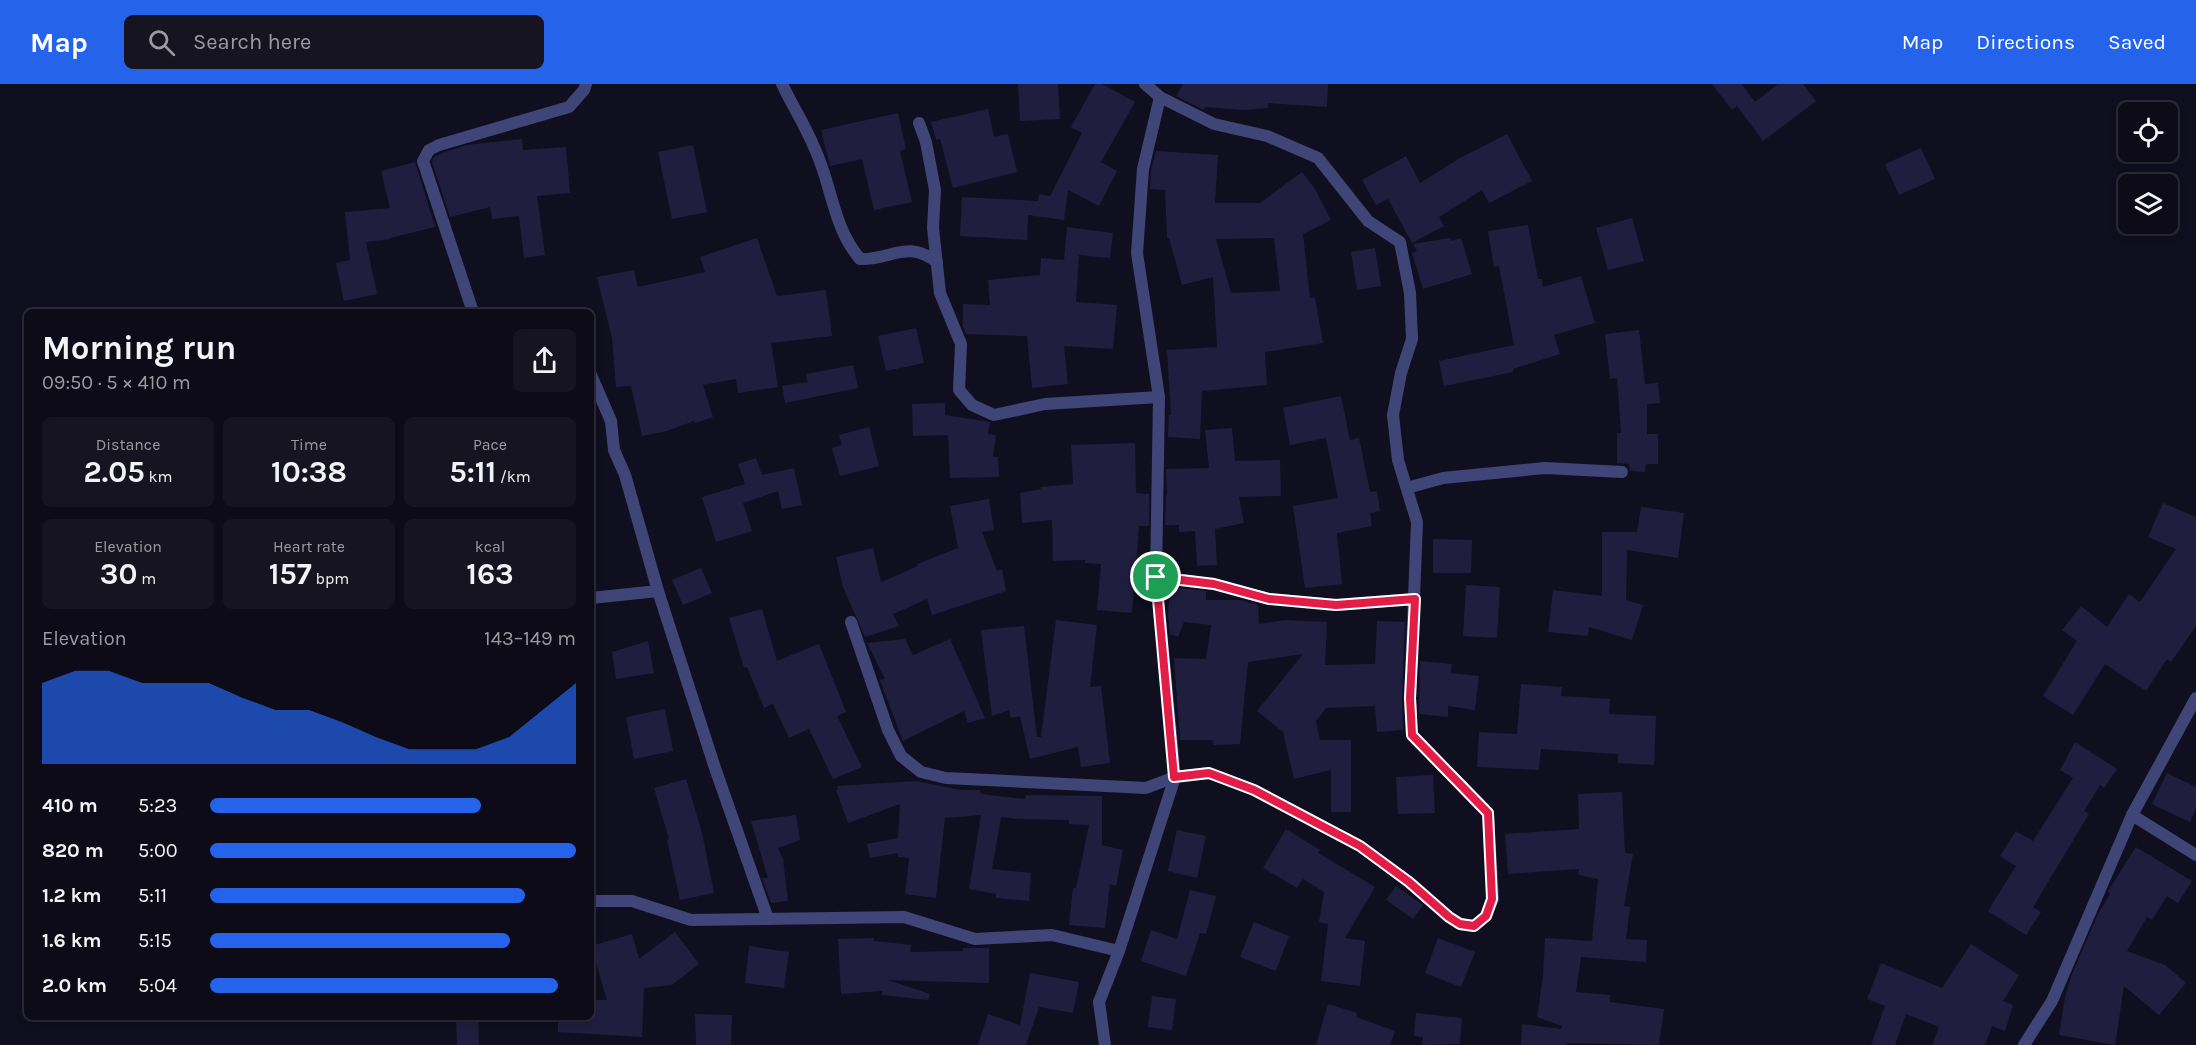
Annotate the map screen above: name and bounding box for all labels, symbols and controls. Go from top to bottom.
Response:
search box [124,15,544,69]
text: Map [30,26,88,59]
icon: search [145,26,178,59]
text: Search here [193,29,311,55]
text: Map [1902,30,1943,54]
text: Directions [1976,30,2075,54]
text: Saved [2108,30,2166,54]
map controls [2118,102,2178,234]
button: locate [2118,102,2178,162]
button: layers [2118,174,2178,234]
text: Morning run [42,329,236,367]
button: share [513,329,576,392]
text: 09:50 · 5 × 410 m [42,371,191,394]
text: Distance [96,435,160,454]
text: Time [291,435,327,454]
text: Pace [473,435,507,454]
text: 2.05 [84,454,145,490]
text: 10:38 [271,454,347,490]
text: 5:11 [449,454,496,490]
text: km [145,467,172,486]
text: /km [496,467,531,486]
text: Elevation [94,537,162,556]
text: Heart rate [273,537,345,556]
text: kcal [475,537,505,556]
pin [1130,551,1181,602]
text: 30 [100,556,137,592]
text: 157 [269,556,312,592]
text: 163 [466,556,514,592]
icon: arrive [1139,560,1172,593]
text: m [137,569,156,588]
text: bpm [312,569,349,588]
text: Elevation [42,627,127,650]
text: 143–149 m [484,627,576,650]
text: 410 m [42,794,98,817]
text: 5:23 [138,794,177,817]
text: 820 m [42,839,104,862]
text: 5:00 [138,839,178,862]
text: 1.2 km [42,884,101,907]
text: 5:11 [138,884,167,907]
text: 1.6 km [42,929,101,952]
text: 5:15 [138,929,172,952]
text: 2.0 km [42,974,107,997]
text: 5:04 [138,974,177,997]

